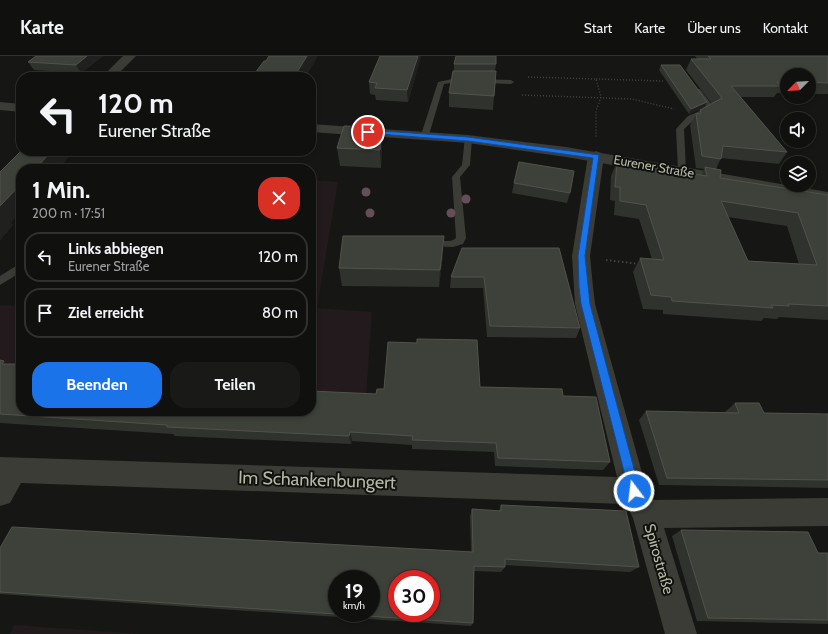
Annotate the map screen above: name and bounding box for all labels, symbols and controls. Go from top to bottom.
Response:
text: Karte [20,16,64,39]
text: Start [584,19,612,37]
text: Karte [634,19,665,37]
text: Über uns [687,19,741,37]
text: Kontakt [763,19,808,37]
north arrow [780,68,816,104]
map controls [780,68,816,192]
text: 120 m [98,86,174,120]
icon: left [32,88,84,140]
button: sound [780,112,816,148]
pin [351,115,385,149]
text: Eurener Straße [98,120,211,142]
icon: arrive [357,121,379,143]
street label: Eurener Straße [612,151,696,181]
button: layers [780,156,816,192]
text: 1 Min. [32,175,90,204]
button: close [258,177,300,219]
text: 200 m · 17:51 [32,205,105,221]
text: Links abbiegen [68,240,164,258]
icon: left [34,246,56,268]
text: 120 m [258,248,298,266]
text: Eurener Straße [68,258,149,274]
icon: arrive [34,302,56,324]
text: Ziel erreicht [68,304,144,322]
text: 80 m [262,304,298,322]
button: Beenden [32,362,162,408]
button: Teilen [170,362,300,408]
street label: Im Schankenbungert [238,466,396,494]
position arrow [613,470,655,512]
street label: Spirostraße [640,522,678,597]
speed limit sign: 30 [388,570,440,622]
text: 19 [345,579,363,603]
text: km/h [343,599,365,612]

